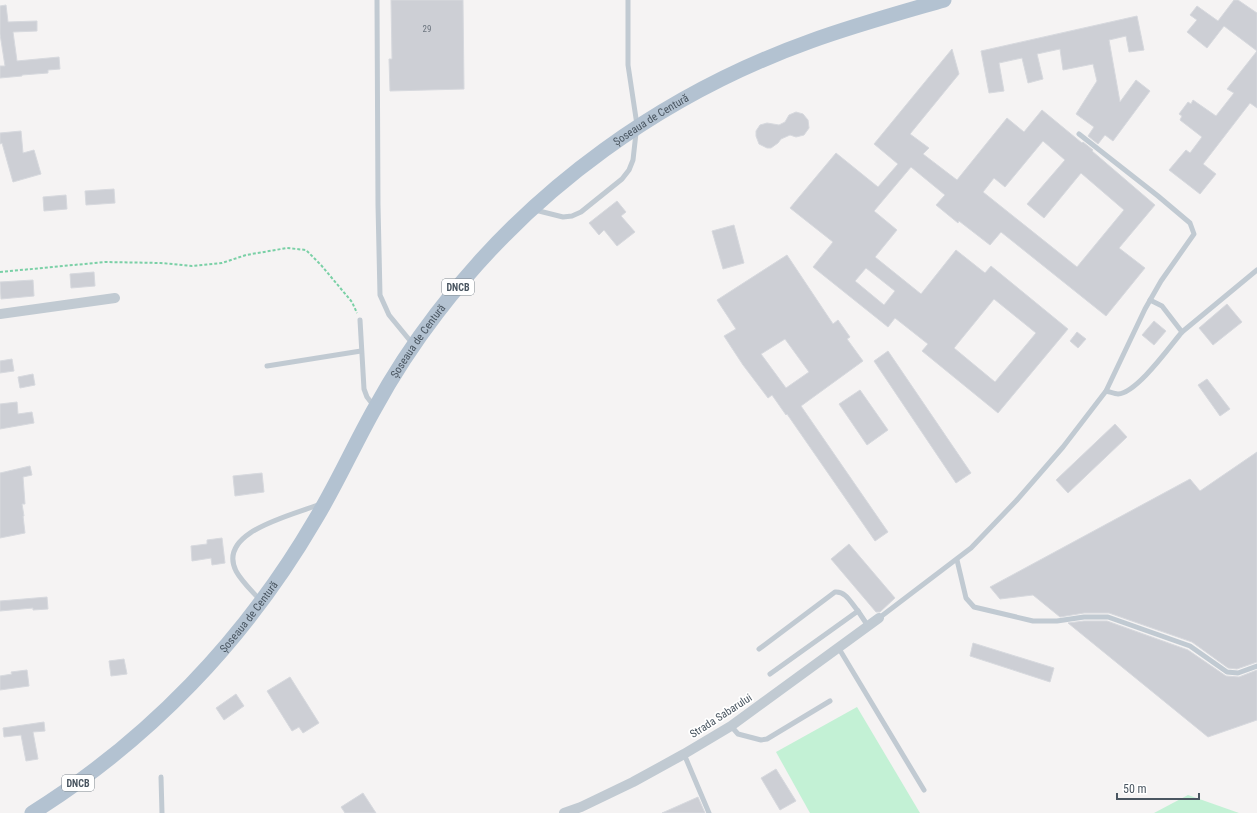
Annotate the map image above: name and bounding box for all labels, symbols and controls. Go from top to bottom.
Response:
house number: 29 [423,24,431,34]
street label: Șoseaua de Centură [610,91,691,148]
road number: DNCB [442,279,474,295]
street label: Șoseaua de Centură [388,302,448,380]
street label: Șoseaua de Centură [217,579,280,655]
street label: Strada Sabarului [688,691,754,741]
road number: DNCB [62,775,94,791]
scale bar [1117,775,1199,801]
text: 50 m [1123,782,1147,796]

